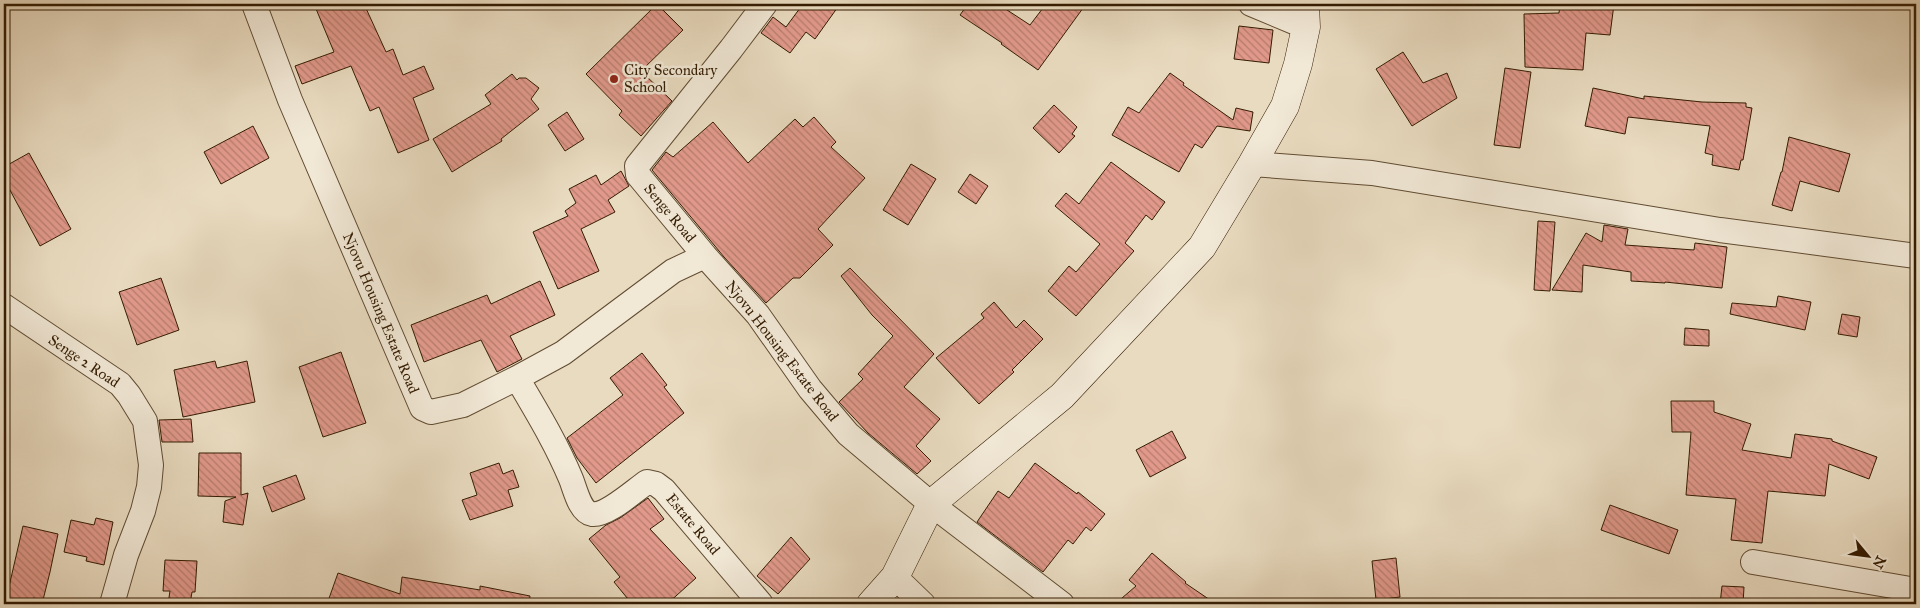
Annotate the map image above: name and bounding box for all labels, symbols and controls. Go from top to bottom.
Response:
place label: City Secondary School [624,61,718,96]
marker: City Secondary School [608,73,620,85]
street label: Senge Road [640,180,700,246]
street label: Njovu Housing Estate Road [339,230,423,397]
street label: Njovu Housing Estate Road [722,277,843,425]
street label: Senge 2 Road [45,331,123,392]
street label: Estate Road [662,490,724,559]
north arrow [1842,530,1892,580]
text: N [1869,553,1889,571]

